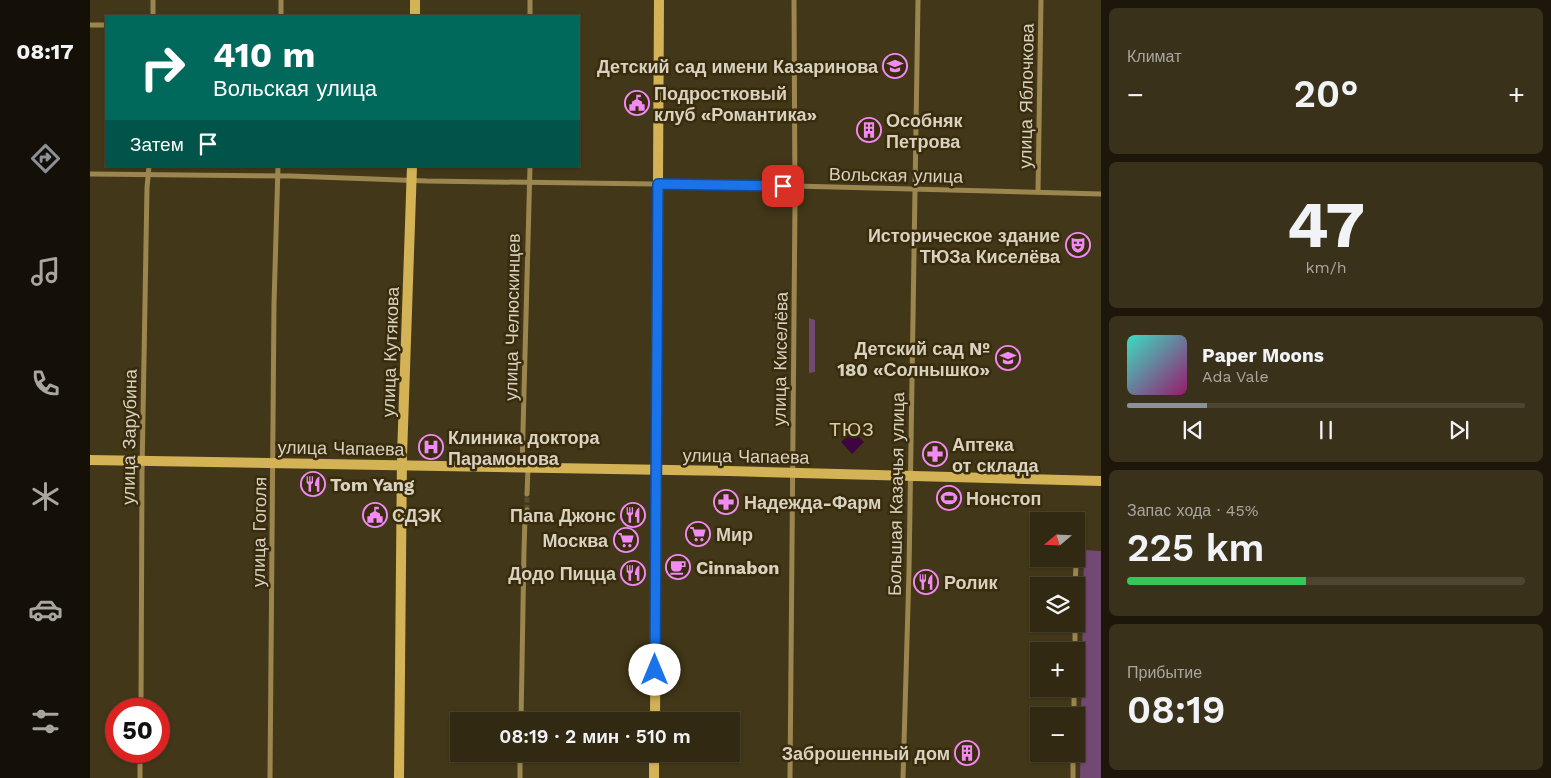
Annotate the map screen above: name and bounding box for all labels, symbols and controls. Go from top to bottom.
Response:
street label: улица Яблочкова [1014,22,1038,169]
text: 410 m [213,34,315,76]
icon: right [130,35,195,100]
text: 08:17 [16,39,74,64]
text: Климат [1127,47,1181,66]
school or university icon: Детский сад имени Казаринова [882,53,908,79]
place label: Детский сад имени Казаринова [597,56,879,77]
text: 20° [1294,72,1358,116]
text: Вольская улица [213,76,377,101]
text: − [1127,78,1144,111]
text: + [1508,78,1525,111]
place label: Подростковый клуб «Романтика» [654,83,817,125]
public building icon: Подростковый клуб «Романтика» [624,90,650,116]
place label: Особняк Петрова [886,110,964,152]
building icon: Особняк Петрова [856,117,882,143]
icon: arrive [194,130,222,158]
text: Затем [130,133,184,156]
icon: directions [28,141,63,176]
street label: Вольская улица [829,163,964,187]
pin [762,165,804,207]
icon: arrive [769,172,797,200]
text: 47 [1287,187,1365,263]
place label: Историческое здание ТЮЗа Киселёва [868,225,1061,267]
theatre icon: Историческое здание ТЮЗа Киселёва [1065,232,1091,258]
street label: улица Челюскинцев [500,233,524,401]
icon: music [28,254,63,289]
text: km/h [1305,258,1347,277]
street label: улица Кутякова [377,285,403,418]
street label: улица Киселёва [768,291,792,426]
place label: Детский сад № 180 «Солнышко» [837,338,990,380]
text: Paper Moons [1202,344,1324,367]
school or university icon: Детский сад № 180 «Солнышко» [995,345,1021,371]
icon: phone [28,366,63,401]
text: Ada Vale [1202,367,1269,386]
street label: улица Зарубина [117,368,141,505]
street label: Большая Казачья улица [884,391,908,596]
icon: previous [1179,416,1207,444]
icon: pause [1312,416,1340,444]
icon: next [1445,416,1473,444]
district label: ТЮЗ [829,418,875,441]
place label: Клиника доктора Парамонова [448,427,601,469]
hospital icon: Клиника доктора Парамонова [418,434,444,460]
place label: Аптека от склада [952,434,1040,476]
street label: улица Чапаева [277,436,406,460]
pharmacy icon: Аптека от склада [922,441,948,467]
street label: улица Чапаева [682,444,811,468]
restaurant icon: Tom Yang [300,471,326,497]
place label: Tom Yang [330,474,415,495]
street label: улица Гоголя [248,477,270,587]
icon: climate [28,479,63,514]
sports icon: Нонстоп [936,485,962,511]
place label: Нонстоп [966,488,1041,509]
pharmacy icon: Надежда-Фарм [713,489,739,515]
place label: Надежда-Фарм [744,492,881,513]
text: Запас хода · 45% [1127,501,1259,520]
public building icon: СДЭК [362,502,388,528]
restaurant icon: Папа Джонс [620,502,646,528]
place label: СДЭК [392,505,442,526]
place label: Папа Джонс [510,505,616,526]
north arrow [1030,512,1085,568]
map controls [1030,512,1085,762]
supermarket icon: Мир [685,521,711,547]
place label: Мир [716,524,753,545]
text: 225 km [1127,526,1264,570]
supermarket icon: Москва [613,527,639,553]
place label: Москва [542,530,609,551]
cafe icon: Cinnabon [665,554,691,580]
place label: Cinnabon [696,557,779,578]
restaurant icon: Додо Пицца [620,560,646,586]
place label: Додо Пицца [508,563,617,584]
restaurant icon: Ролик [913,569,939,595]
place label: Ролик [944,572,999,593]
button: layers [1030,577,1085,632]
icon: car [28,592,63,627]
button: + [1030,642,1085,697]
position arrow [628,643,680,695]
text: Прибытие [1127,663,1202,682]
text: 08:19 [1127,688,1226,732]
speed limit sign: 50 [105,698,170,763]
icon: filters [28,704,63,739]
button: − [1030,707,1085,762]
text: 08:19 · 2 мин · 510 m [499,725,691,748]
building icon: Заброшенный дом [954,740,980,766]
place label: Заброшенный дом [782,743,950,764]

